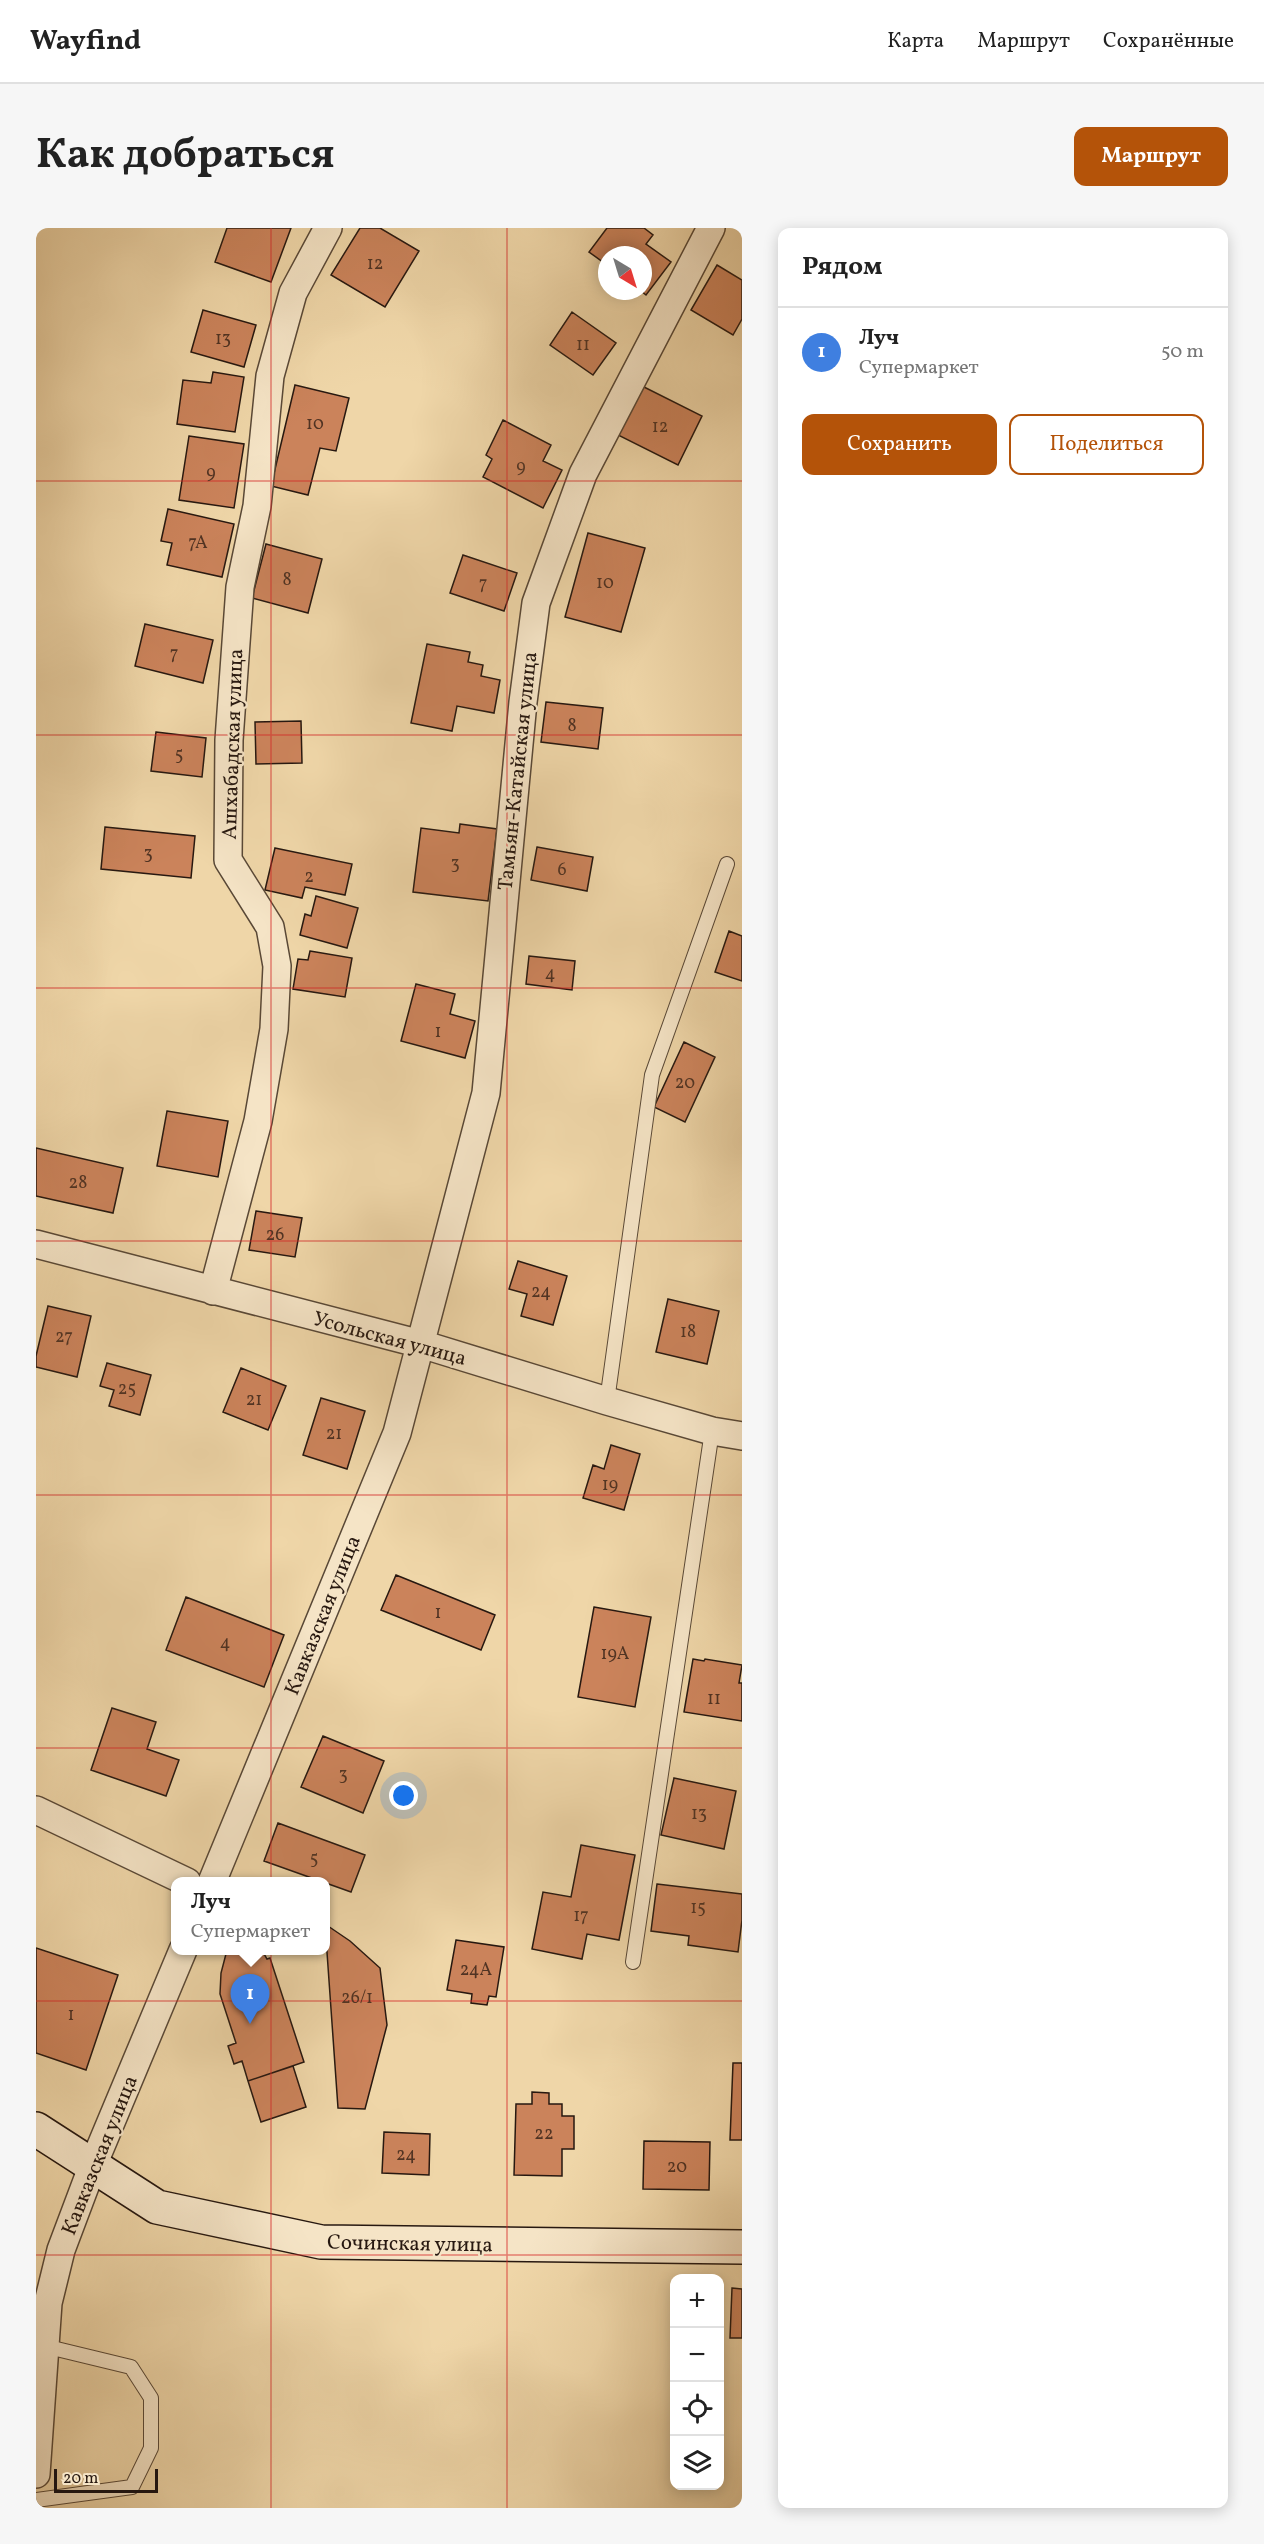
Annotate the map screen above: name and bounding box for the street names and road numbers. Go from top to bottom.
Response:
street label: Ашхабадская улица [216,648,251,840]
street label: Тамьян-Катайская улица [492,650,545,892]
street label: Усольская улица [310,1305,470,1374]
street label: Кавказская улица [278,1531,369,1700]
street label: Кавказская улица [55,2071,146,2240]
street label: Сочинская улица [327,2229,493,2260]

